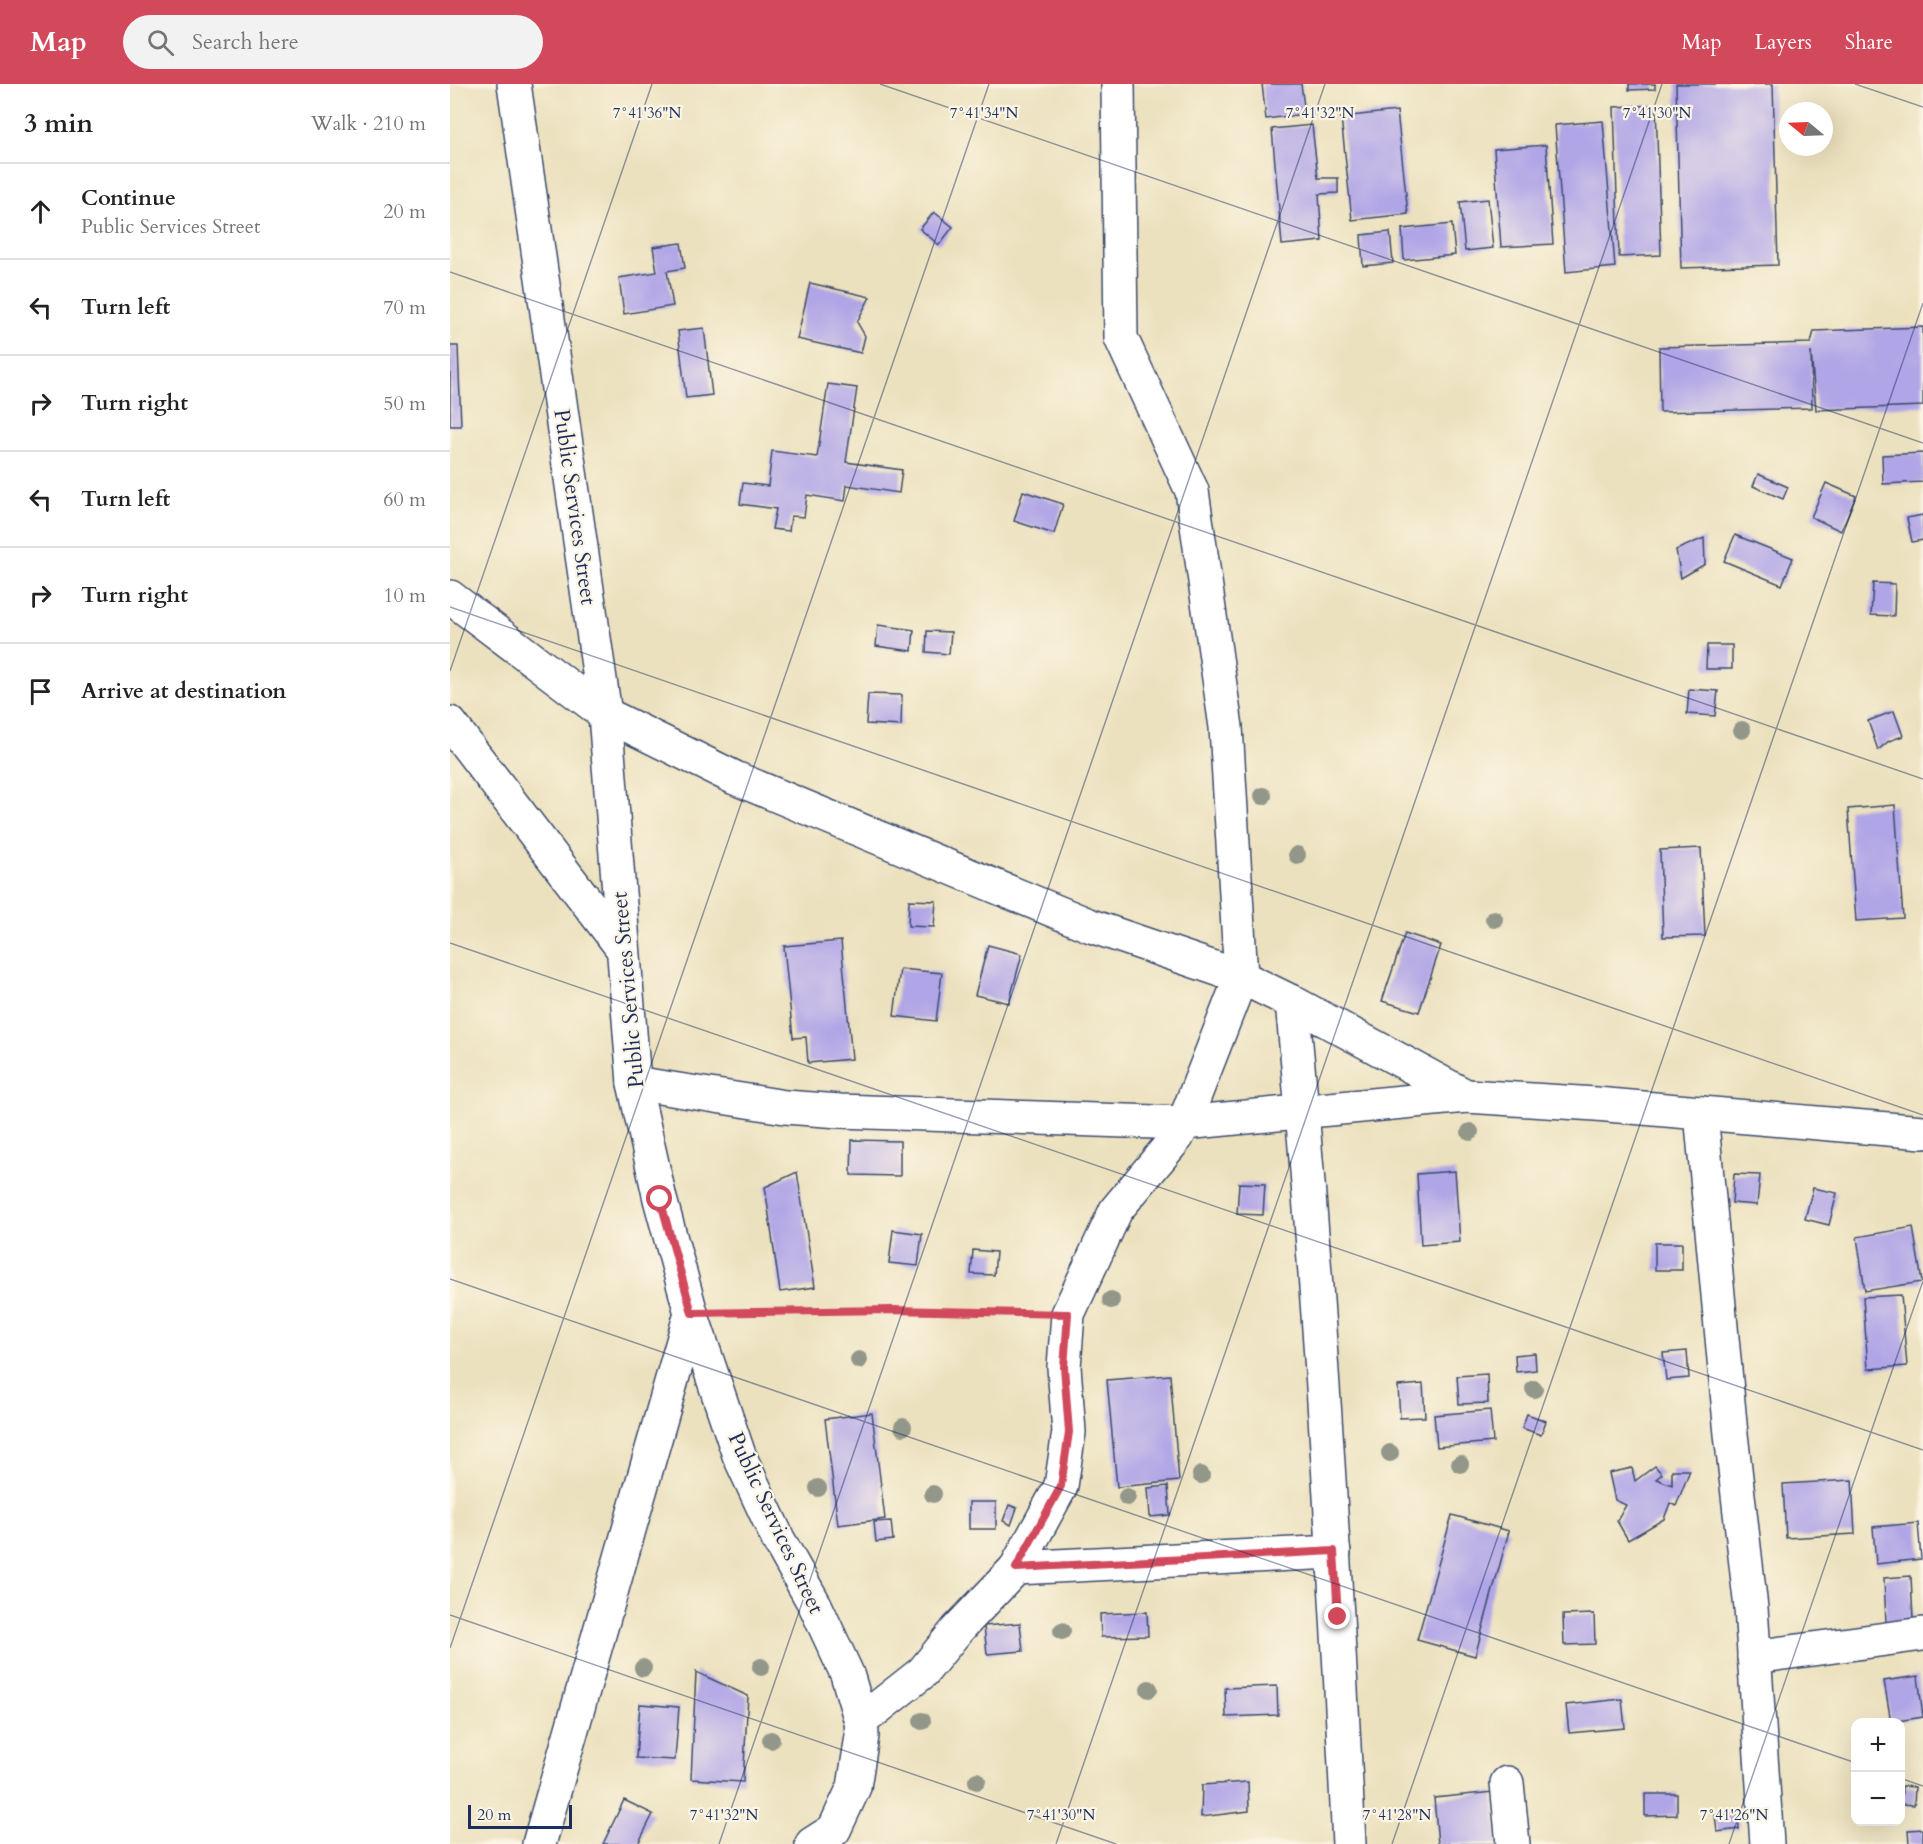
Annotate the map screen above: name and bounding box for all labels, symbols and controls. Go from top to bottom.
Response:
search box [123,15,543,69]
text: Map [30,23,87,61]
icon: search [144,26,177,59]
text: Search here [192,27,299,57]
text: Map [1682,28,1722,57]
text: Layers [1755,28,1812,57]
text: Share [1845,28,1893,57]
north arrow [1779,102,1833,156]
text: 7°41'36"N [613,103,681,123]
text: 7°41'34"N [950,103,1018,123]
text: 7°41'32"N [1286,103,1354,123]
text: 7°41'30"N [1623,103,1691,123]
text: 3 min [24,106,93,141]
text: Walk · 210 m [311,110,426,137]
text: Continue [81,183,176,213]
icon: ahead [24,195,57,228]
text: 20 m [383,198,426,225]
text: Public Services Street [81,213,260,240]
icon: left [24,291,57,324]
text: Turn left [81,292,170,322]
text: 70 m [383,294,426,321]
icon: right [24,387,57,420]
text: Turn right [81,388,188,418]
text: 50 m [383,390,426,417]
street label: Public Services Street [546,407,604,607]
icon: left [24,483,57,516]
text: Turn left [81,484,170,514]
text: 60 m [383,486,426,513]
icon: right [24,579,57,612]
text: Turn right [81,580,188,610]
text: 10 m [383,582,426,609]
icon: arrive [24,675,57,708]
text: Arrive at destination [81,676,286,706]
street label: Public Services Street [604,890,652,1090]
route start [646,1185,672,1211]
street label: Public Services Street [721,1427,831,1619]
route end [1324,1603,1350,1629]
map controls [1851,1718,1905,1826]
button: + [1851,1718,1905,1772]
button: − [1851,1772,1905,1826]
scale bar [468,1802,572,1830]
text: 20 m [477,1804,511,1826]
text: 7°41'32"N [690,1805,758,1825]
text: 7°41'30"N [1027,1805,1095,1825]
text: 7°41'28"N [1363,1805,1431,1825]
text: 7°41'26"N [1700,1805,1768,1825]

